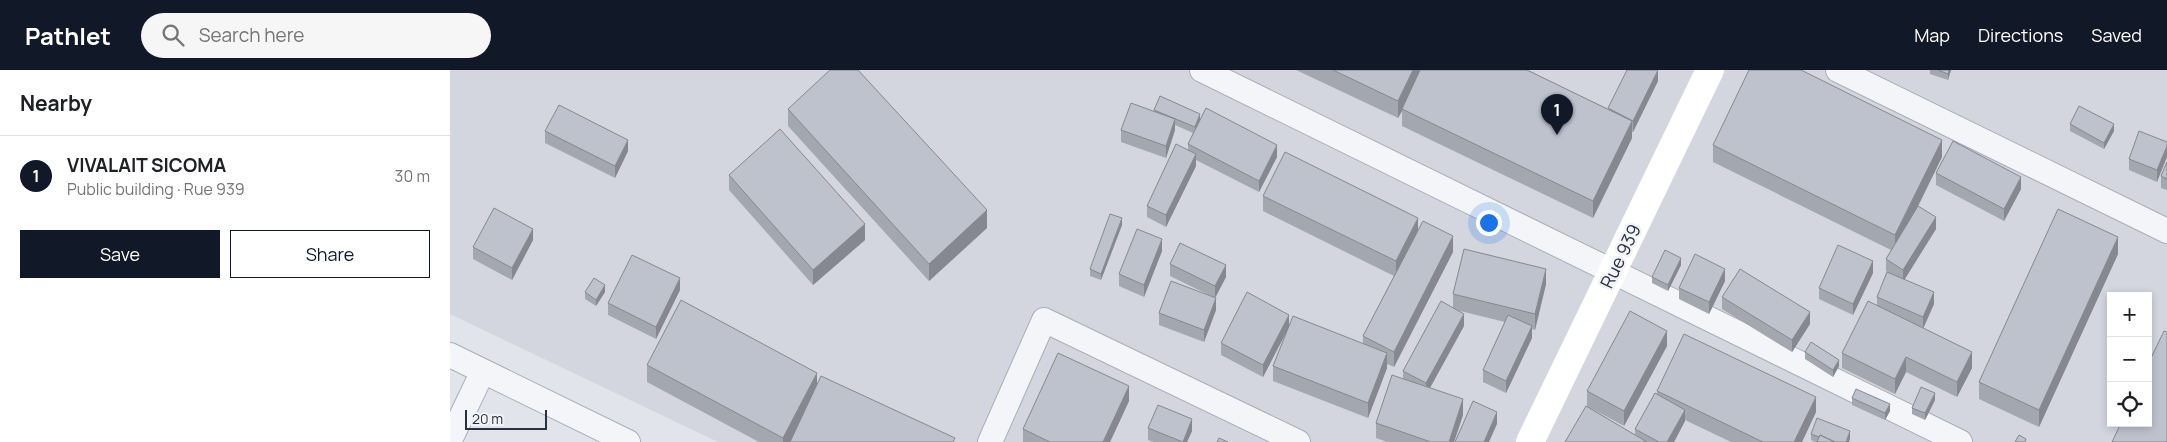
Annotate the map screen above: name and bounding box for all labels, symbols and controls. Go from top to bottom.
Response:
search box [141,13,491,58]
text: Pathlet [25,19,111,52]
icon: search [159,21,187,49]
text: Search here [199,22,304,48]
text: Map [1914,23,1950,47]
text: Directions [1978,23,2063,47]
text: Saved [2091,23,2142,47]
text: Nearby [20,89,92,117]
pin: 1 [1541,94,1573,135]
text: VIVALAIT SICOMA [67,152,226,178]
text: 1 [32,165,40,187]
text: 30 m [395,165,430,187]
text: Public building · Rue 939 [67,178,245,200]
your location [1476,210,1502,236]
street label: Rue 939 [1594,220,1646,292]
button: Save [20,230,220,278]
button: Share [230,230,430,278]
map controls [2107,292,2152,427]
button: + [2107,292,2152,337]
button: − [2107,337,2152,382]
button: locate [2107,382,2152,427]
scale bar [465,407,548,430]
text: 20 m [472,409,503,428]

